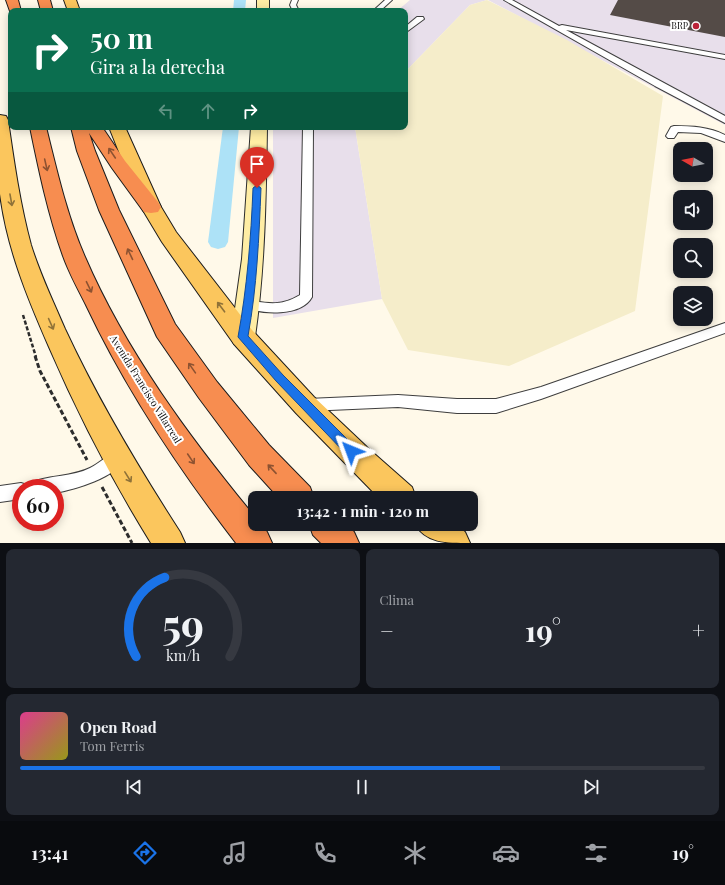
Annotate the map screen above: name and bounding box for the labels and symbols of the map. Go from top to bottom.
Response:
place label: BRP [671,19,688,31]
marker: BRP [691,21,701,31]
north arrow [673,142,713,182]
pin [240,147,274,188]
one-way arrow [108,148,116,159]
one-way arrow [42,158,50,171]
one-way arrow [8,193,16,206]
one-way arrow [126,248,133,260]
one-way arrow [86,281,93,293]
one-way arrow [217,302,225,313]
one-way arrow [48,317,55,329]
street label: Avenida Francisco Villarreal [106,331,185,446]
one-way arrow [188,362,196,373]
position arrow [330,430,372,472]
one-way arrow [187,453,195,464]
one-way arrow [268,464,277,475]
one-way arrow [125,471,133,483]
speed limit sign: 60 [12,479,64,531]

